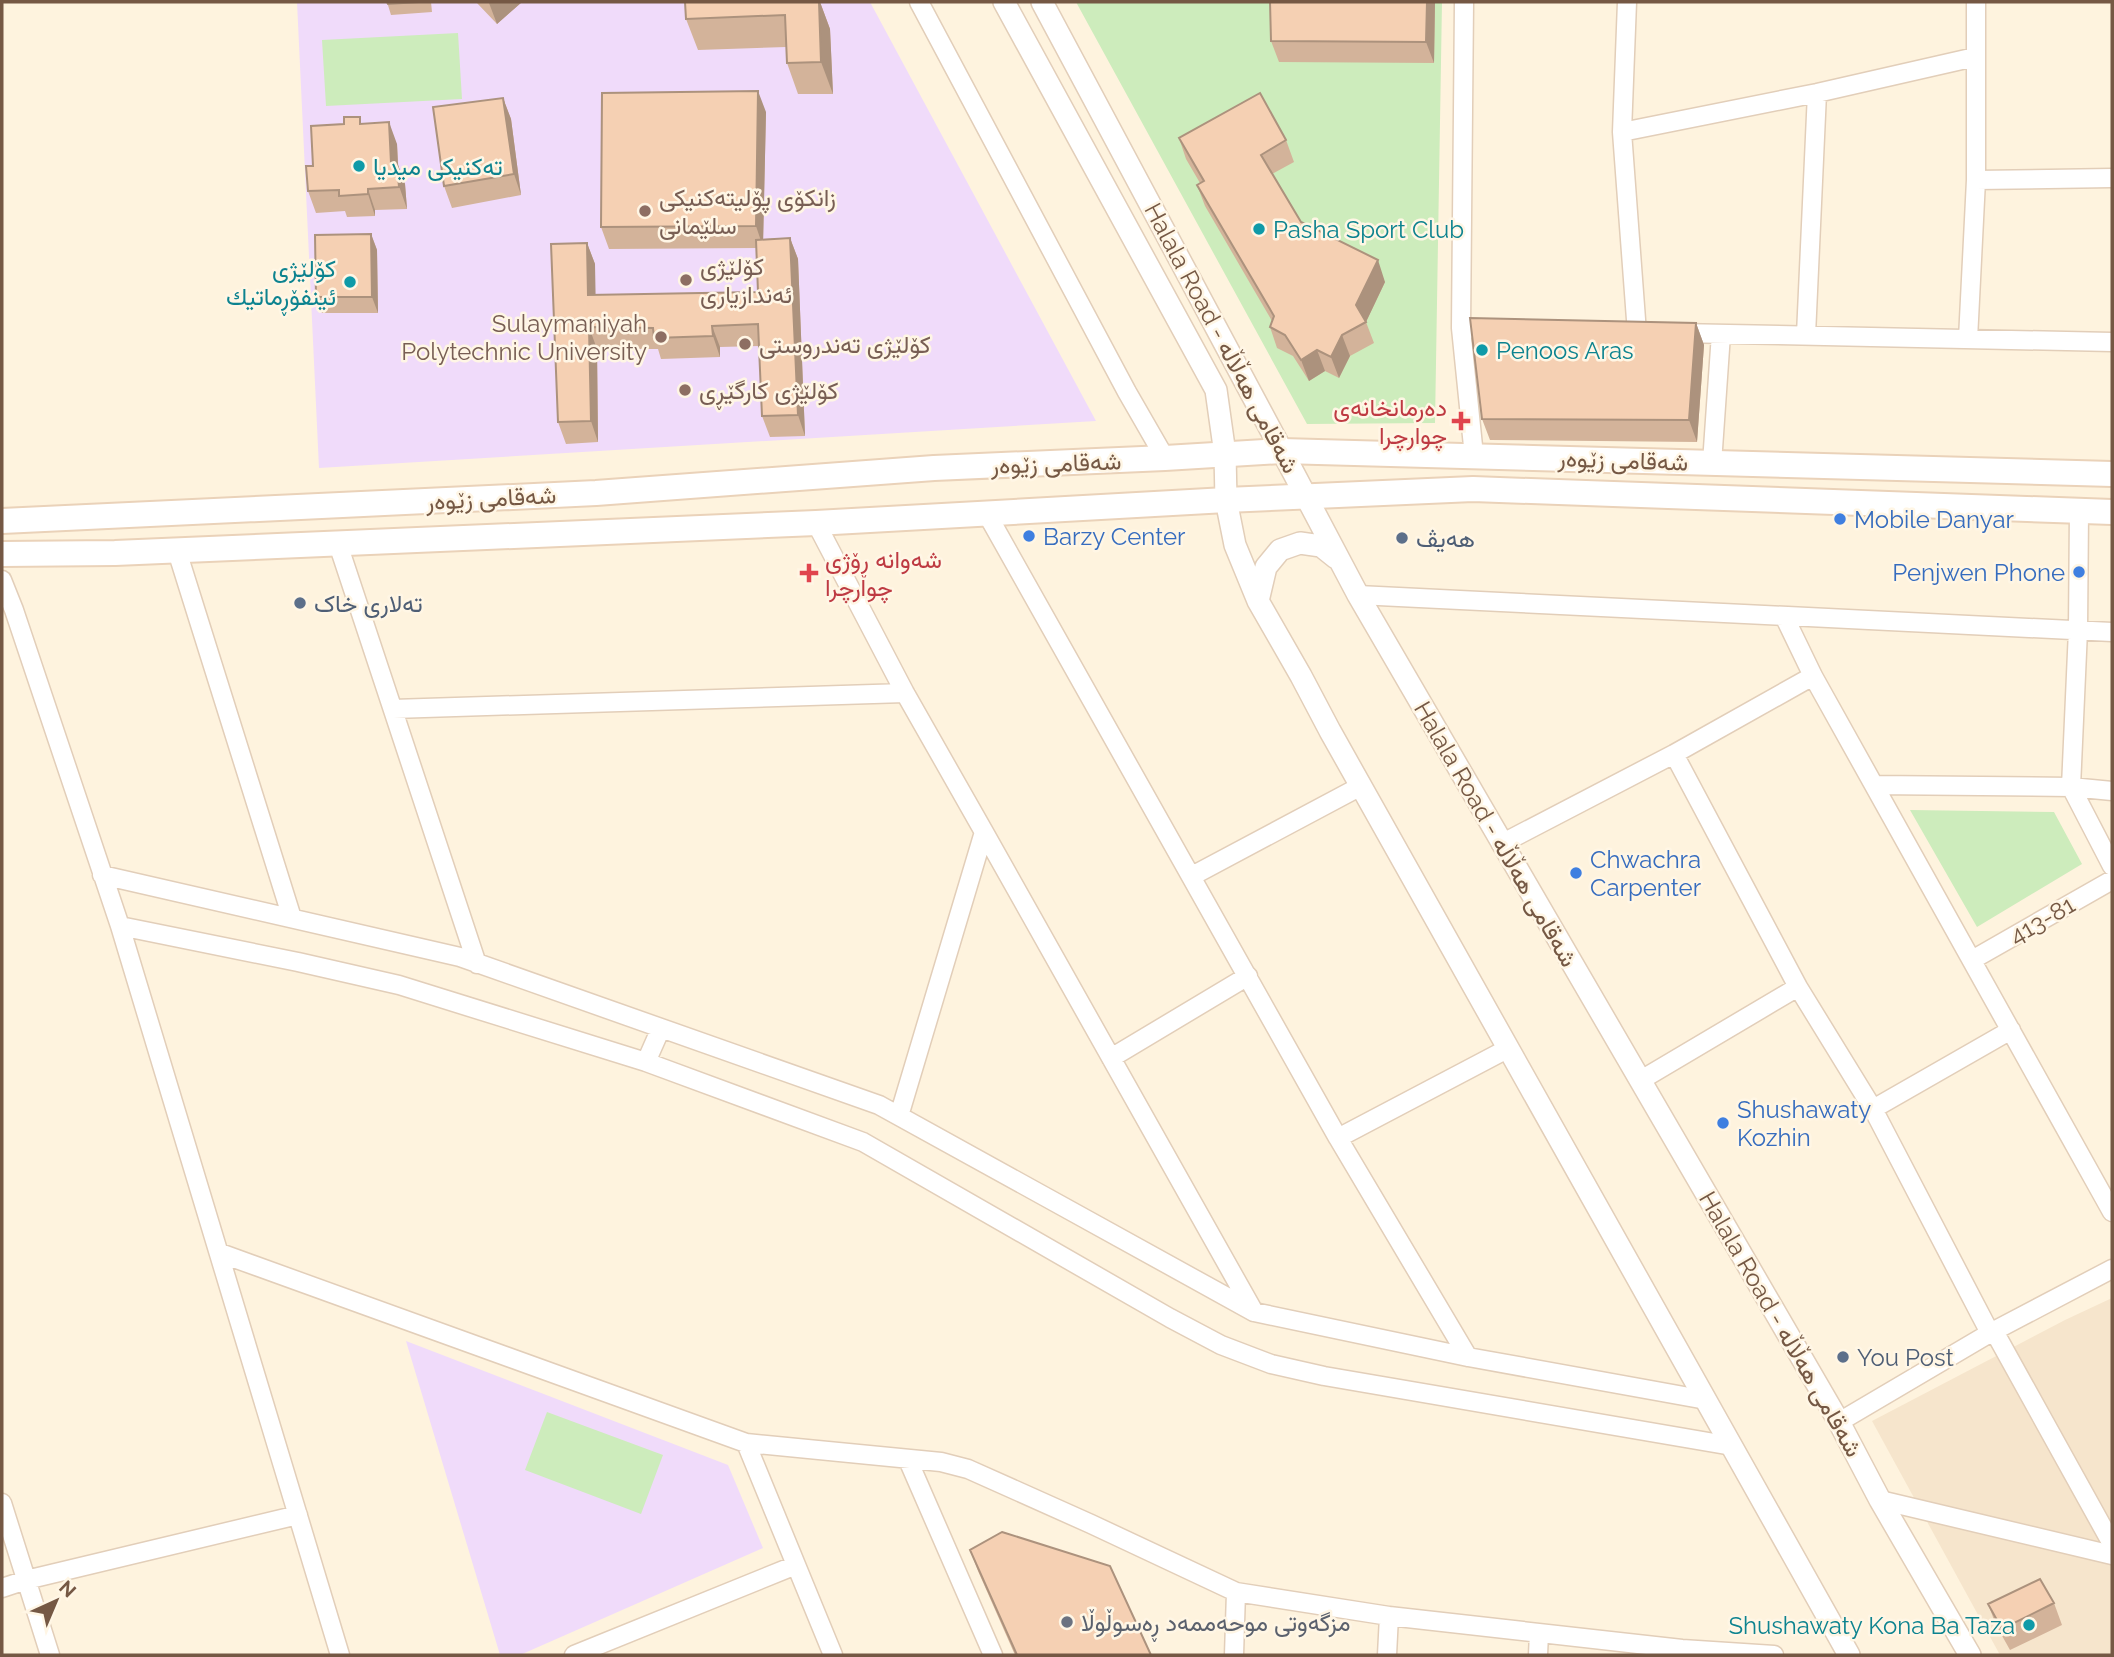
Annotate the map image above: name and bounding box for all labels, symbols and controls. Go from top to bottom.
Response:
place label: تەکنیکی میدیا [373,152,503,181]
marker: تەکنیکی میدیا [351,158,367,174]
place label: زانکۆی پۆلیتەکنیکی سلێمانی [659,183,836,240]
street label: Halala Road - شەقامی هەڵاڵە [1138,198,1306,478]
marker: زانکۆی پۆلیتەکنیکی سلێمانی [637,203,653,219]
place label: Pasha Sport Club [1273,215,1464,244]
marker: Pasha Sport Club [1251,221,1267,237]
place label: کۆلێژی ئەندازیاری [700,252,792,310]
place label: کۆلێژی ئینفۆڕماتیك [226,254,336,316]
marker: کۆلێژی ئەندازیاری [678,272,694,288]
marker: کۆلێژی ئینفۆڕماتیك [342,274,358,290]
place label: Sulaymaniyah Polytechnic University [401,309,647,366]
marker: Sulaymaniyah Polytechnic University [653,329,669,345]
place label: کۆلێژی تەندروستی [759,330,931,360]
marker: کۆلێژی تەندروستی [737,336,753,352]
place label: Penoos Aras [1496,336,1634,365]
marker: Penoos Aras [1474,342,1490,358]
place label: کۆلێژی کارگێڕی [699,376,838,410]
marker: کۆلێژی کارگێڕی [677,382,693,398]
place label: دەرمانخانەی چوارچرا [1333,393,1447,452]
marker: دەرمانخانەی چوارچرا [1453,413,1469,429]
street label: شەقامی زێوەر [1556,443,1689,478]
street label: شەقامی زێوەر [989,446,1122,481]
street label: شەقامی زێوەر [424,480,557,517]
place label: Mobile Danyar [1854,505,2015,534]
marker: Mobile Danyar [1832,511,1848,527]
place label: Barzy Center [1043,522,1186,551]
place label: ھەیڤ [1416,524,1475,553]
marker: Barzy Center [1021,528,1037,544]
marker: ھەیڤ [1394,530,1410,546]
place label: شەوانە ڕۆژی چوارچرا [825,545,942,604]
place label: Penjwen Phone [1892,558,2065,587]
marker: شەوانە ڕۆژی چوارچرا [799,563,819,583]
marker: Penjwen Phone [2071,564,2087,580]
place label: تەلاری خاک [314,589,423,619]
marker: تەلاری خاک [292,595,308,611]
street label: Halala Road - شەقامی هەڵاڵە [1408,696,1584,972]
place label: Chwachra Carpenter [1590,845,1702,902]
marker: Chwachra Carpenter [1568,865,1584,881]
street label: 413-81 [2004,890,2080,950]
place label: Shushawaty Kozhin [1737,1095,1871,1152]
marker: Shushawaty Kozhin [1715,1115,1731,1131]
street label: Halala Road - شەقامی هەڵاڵە [1693,1186,1869,1462]
place label: You Post [1857,1343,1954,1372]
marker: You Post [1835,1349,1851,1365]
north arrow [21,1566,91,1636]
text: N [55,1576,81,1602]
place label: مزگەوتی موحەممەد ڕەسوڵوڵا [1081,1608,1351,1642]
place label: Shushawaty Kona Ba Taza [1728,1611,2015,1640]
marker: مزگەوتی موحەممەد ڕەسوڵوڵا [1059,1614,1075,1630]
marker: Shushawaty Kona Ba Taza [2021,1617,2037,1633]

